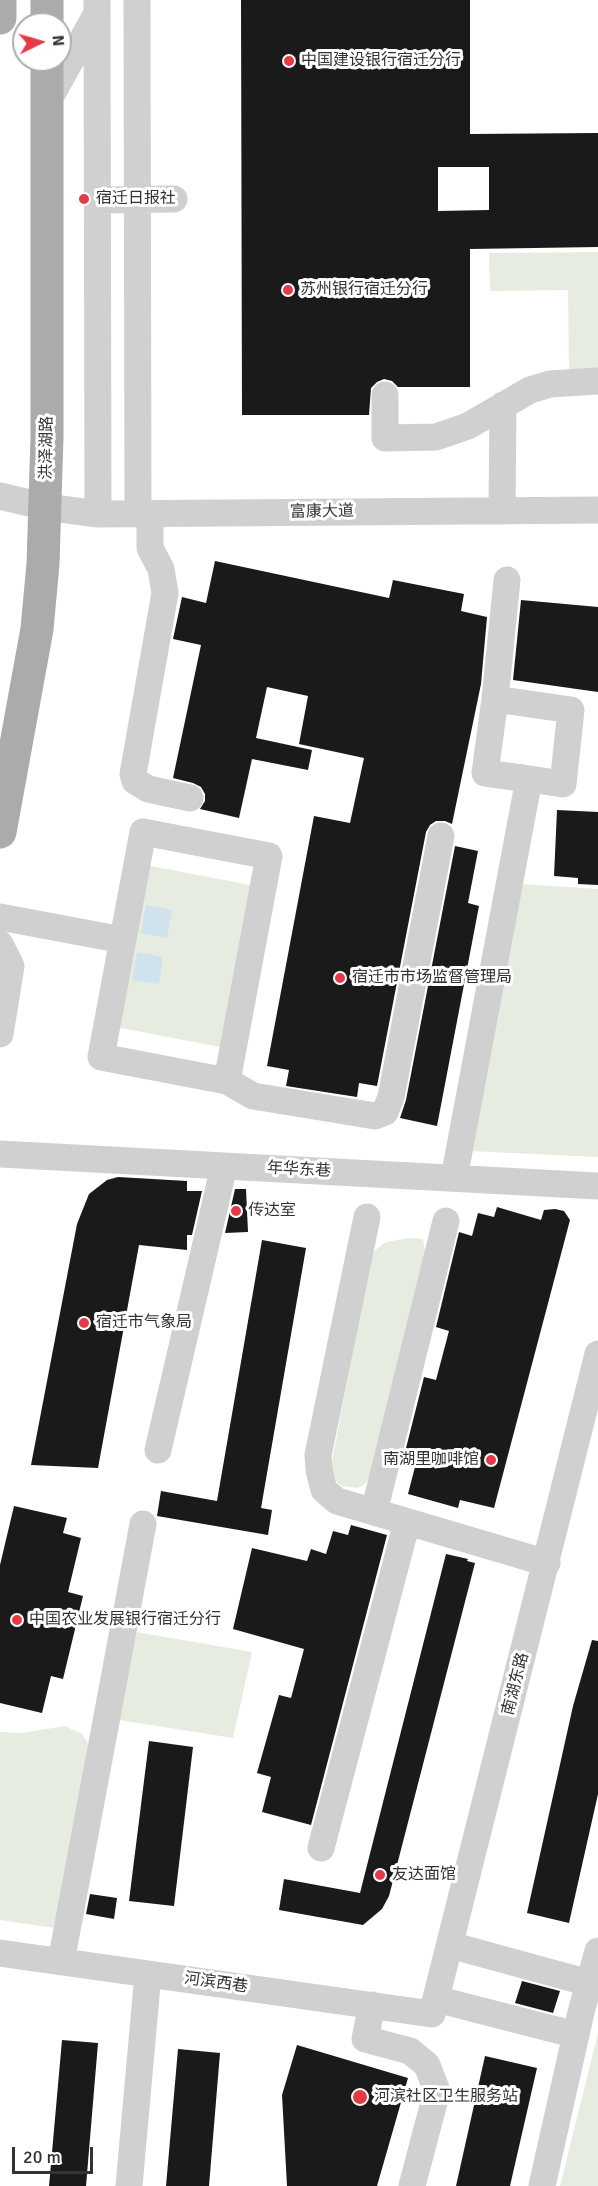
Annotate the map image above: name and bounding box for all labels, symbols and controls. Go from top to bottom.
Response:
north arrow [12,12,72,72]
text: N [47,34,68,47]
place label: 中国建设银行宿迁分行 [301,51,461,71]
marker: 中国建设银行宿迁分行 [282,54,296,68]
place label: 宿迁日报社 [96,189,176,209]
marker: 宿迁日报社 [77,192,91,206]
place label: 苏州银行宿迁分行 [300,280,428,300]
marker: 苏州银行宿迁分行 [281,283,295,297]
street label: 洪泽湖路 [37,416,57,480]
street label: 富康大道 [290,502,354,522]
place label: 宿迁市市场监督管理局 [352,968,512,988]
marker: 宿迁市市场监督管理局 [333,971,347,985]
street label: 年华东巷 [267,1159,331,1181]
place label: 传达室 [248,1201,296,1221]
marker: 传达室 [229,1204,243,1218]
place label: 宿迁市气象局 [96,1313,192,1333]
marker: 宿迁市气象局 [77,1316,91,1330]
place label: 南湖里咖啡馆 [383,1450,479,1470]
marker: 南湖里咖啡馆 [484,1453,498,1467]
place label: 中国农业发展银行宿迁分行 [29,1610,221,1630]
marker: 中国农业发展银行宿迁分行 [10,1613,24,1627]
street label: 南湖东路 [499,1651,533,1717]
place label: 友达面馆 [392,1865,456,1885]
marker: 友达面馆 [373,1868,387,1882]
street label: 河滨西巷 [183,1969,249,1997]
place label: 河滨社区卫生服务站 [374,2087,518,2107]
marker: 河滨社区卫生服务站 [351,2088,369,2106]
scale bar [15,2135,96,2173]
text: 20 m [23,2146,61,2168]

